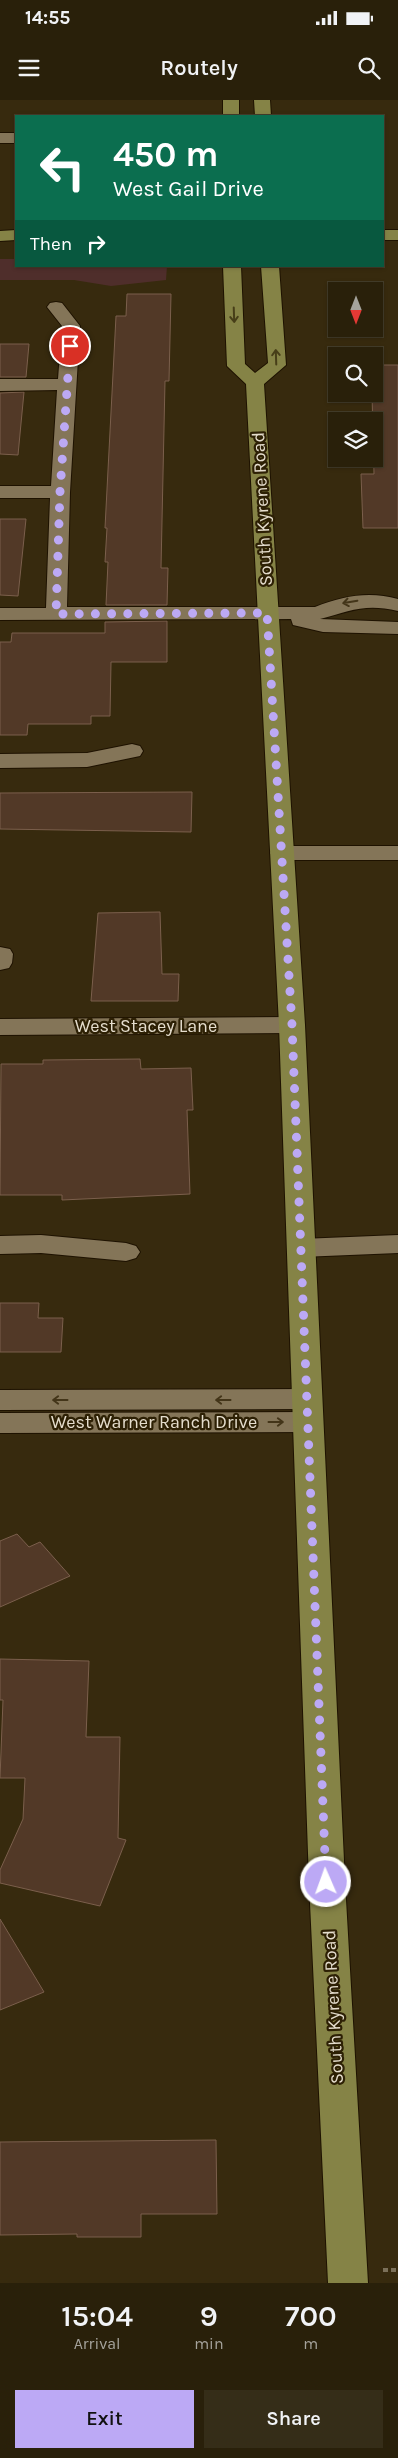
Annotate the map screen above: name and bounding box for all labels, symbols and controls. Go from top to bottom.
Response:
text: 14:55 [25,7,70,29]
icon: menu [15,54,43,82]
icon: search [355,54,383,82]
text: Routely [160,55,238,81]
text: 450 m [113,134,218,175]
icon: left [30,135,95,200]
text: West Gail Drive [113,176,264,202]
icon: right [82,230,110,258]
text: Then [30,233,72,255]
north arrow [328,282,382,338]
map controls [328,282,383,467]
one-way arrow [229,306,239,323]
pin [49,325,91,367]
icon: arrive [56,332,84,360]
button: search [328,347,383,402]
one-way arrow [271,350,281,366]
button: layers [328,412,383,467]
street label: South Kyrene Road [247,431,277,587]
one-way arrow [342,598,358,608]
street label: West Stacey Lane [75,1015,217,1037]
one-way arrow [53,1395,69,1405]
one-way arrow [215,1395,232,1405]
street label: West Warner Ranch Drive [51,1411,257,1433]
one-way arrow [268,1417,284,1427]
position arrow [299,1855,351,1907]
street label: South Kyrene Road [318,1929,348,2085]
text: 15:04 [61,2298,133,2334]
text: 9 [200,2298,218,2334]
text: 700 [285,2298,337,2334]
text: Arrival [74,2334,121,2353]
text: min [194,2334,224,2353]
text: m [303,2334,318,2353]
button: Exit [15,2390,194,2448]
button: Share [204,2390,383,2448]

